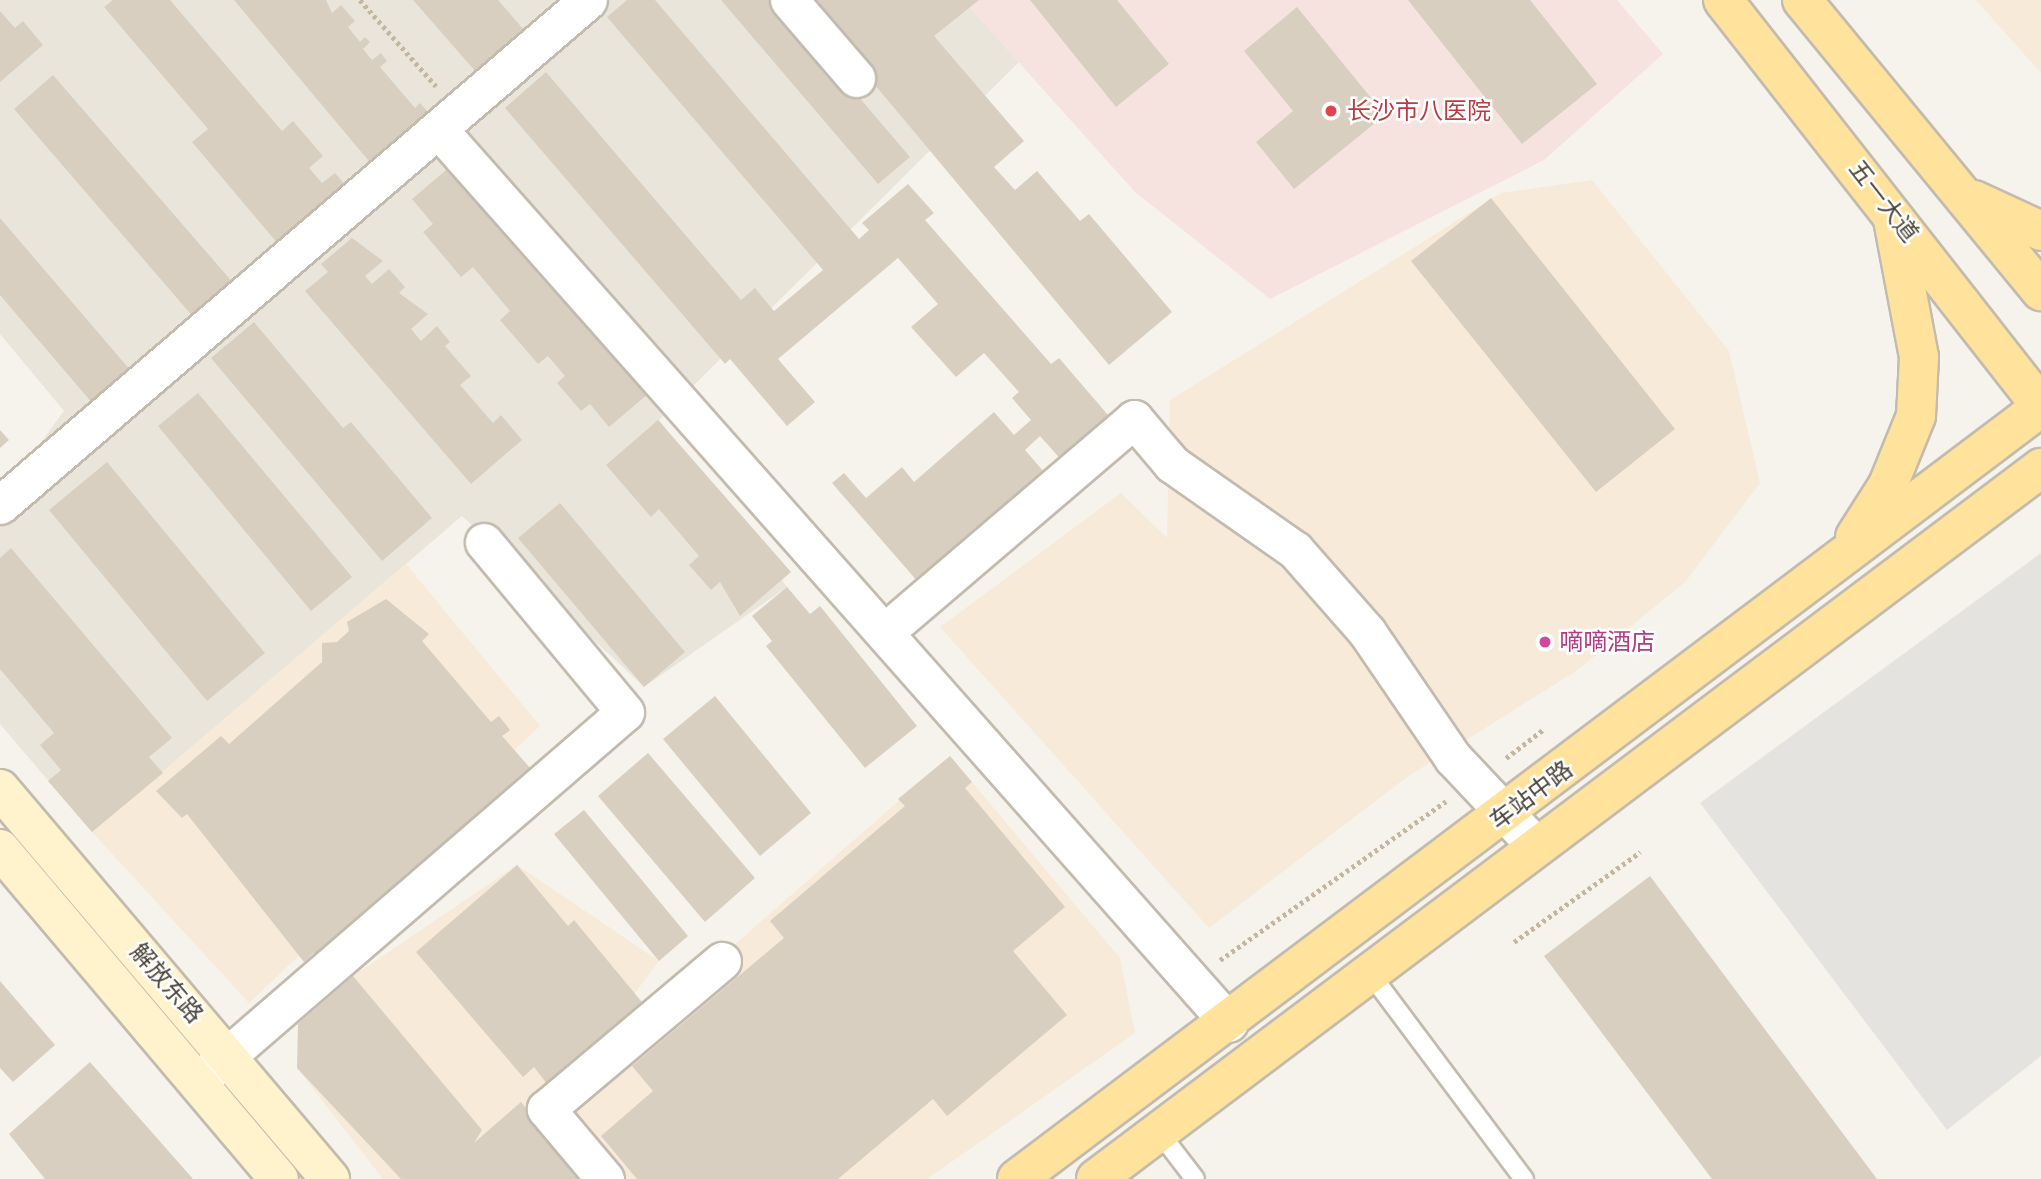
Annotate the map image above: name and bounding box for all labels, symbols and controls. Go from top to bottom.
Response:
place label: 长沙市八医院 [1347,97,1491,125]
marker: 长沙市八医院 [1321,101,1341,121]
street label: 五一大道 [1843,154,1925,248]
place label: 嘀嘀酒店 [1559,628,1655,656]
marker: 嘀嘀酒店 [1537,634,1553,650]
street label: 车站中路 [1484,755,1578,835]
street label: 解放东路 [125,937,209,1029]

